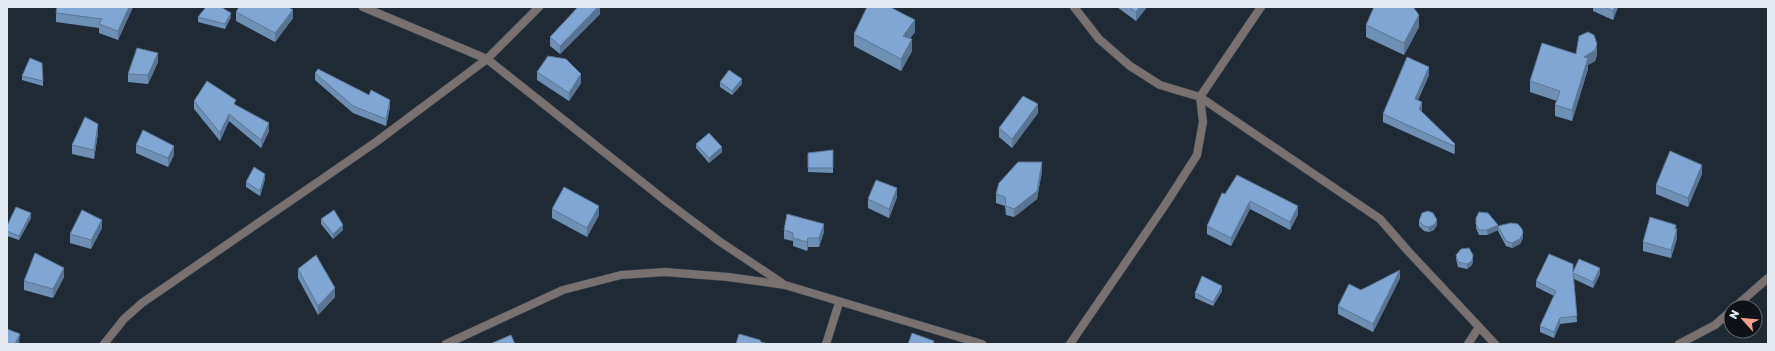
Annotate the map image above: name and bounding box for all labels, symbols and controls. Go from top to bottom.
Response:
north arrow [1723,299,1763,339]
text: N [1726,308,1741,321]

